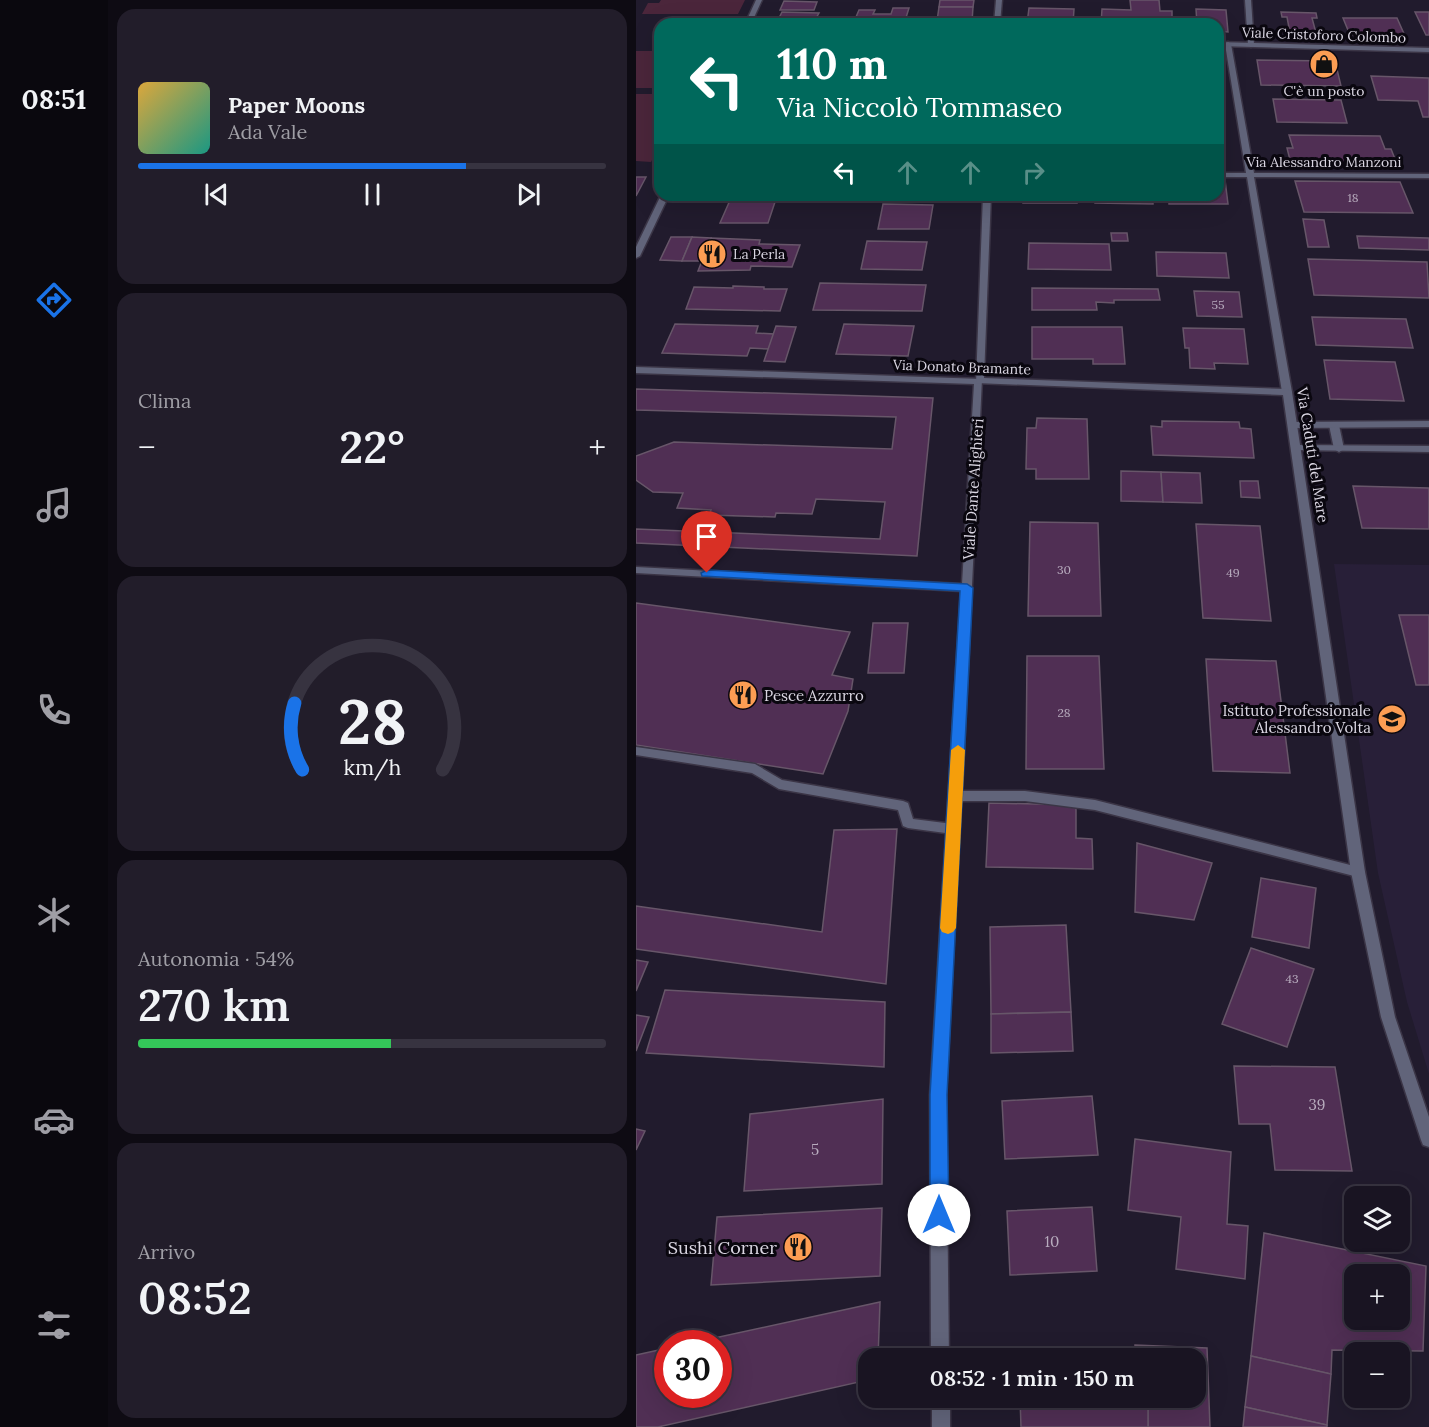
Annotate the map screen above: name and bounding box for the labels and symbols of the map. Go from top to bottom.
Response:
street label: Viale Cristoforo Colombo [1240,23,1407,47]
shop icon: C'è un posto [1308,48,1340,80]
place label: C'è un posto [1284,82,1364,100]
street label: Via Alessandro Manzoni [1245,153,1402,171]
house number: 18 [1347,190,1359,205]
restaurant icon: La Perla [696,238,728,270]
place label: La Perla [733,245,785,263]
house number: 55 [1211,297,1225,312]
street label: Via Donato Bramante [892,356,1032,378]
street label: Via Caduti del Mare [1293,385,1333,524]
street label: Viale Dante Alighieri [959,418,987,561]
pin [681,511,732,573]
house number: 30 [1057,562,1071,577]
house number: 49 [1226,565,1240,580]
restaurant icon: Pesce Azzurro [727,679,759,711]
place label: Pesce Azzurro [764,686,864,705]
place label: Istituto Professionale Alessandro Volta [1222,701,1371,737]
school or university icon: Istituto Professionale Alessandro Volta [1376,703,1408,735]
house number: 28 [1057,705,1071,720]
house number: 43 [1285,971,1299,986]
house number: 39 [1308,1095,1326,1114]
house number: 5 [811,1140,819,1159]
position arrow [907,1183,971,1247]
restaurant icon: Sushi Corner [782,1231,814,1263]
house number: 10 [1045,1232,1059,1251]
place label: Sushi Corner [668,1236,777,1259]
speed limit sign: 30 [654,1330,732,1408]

